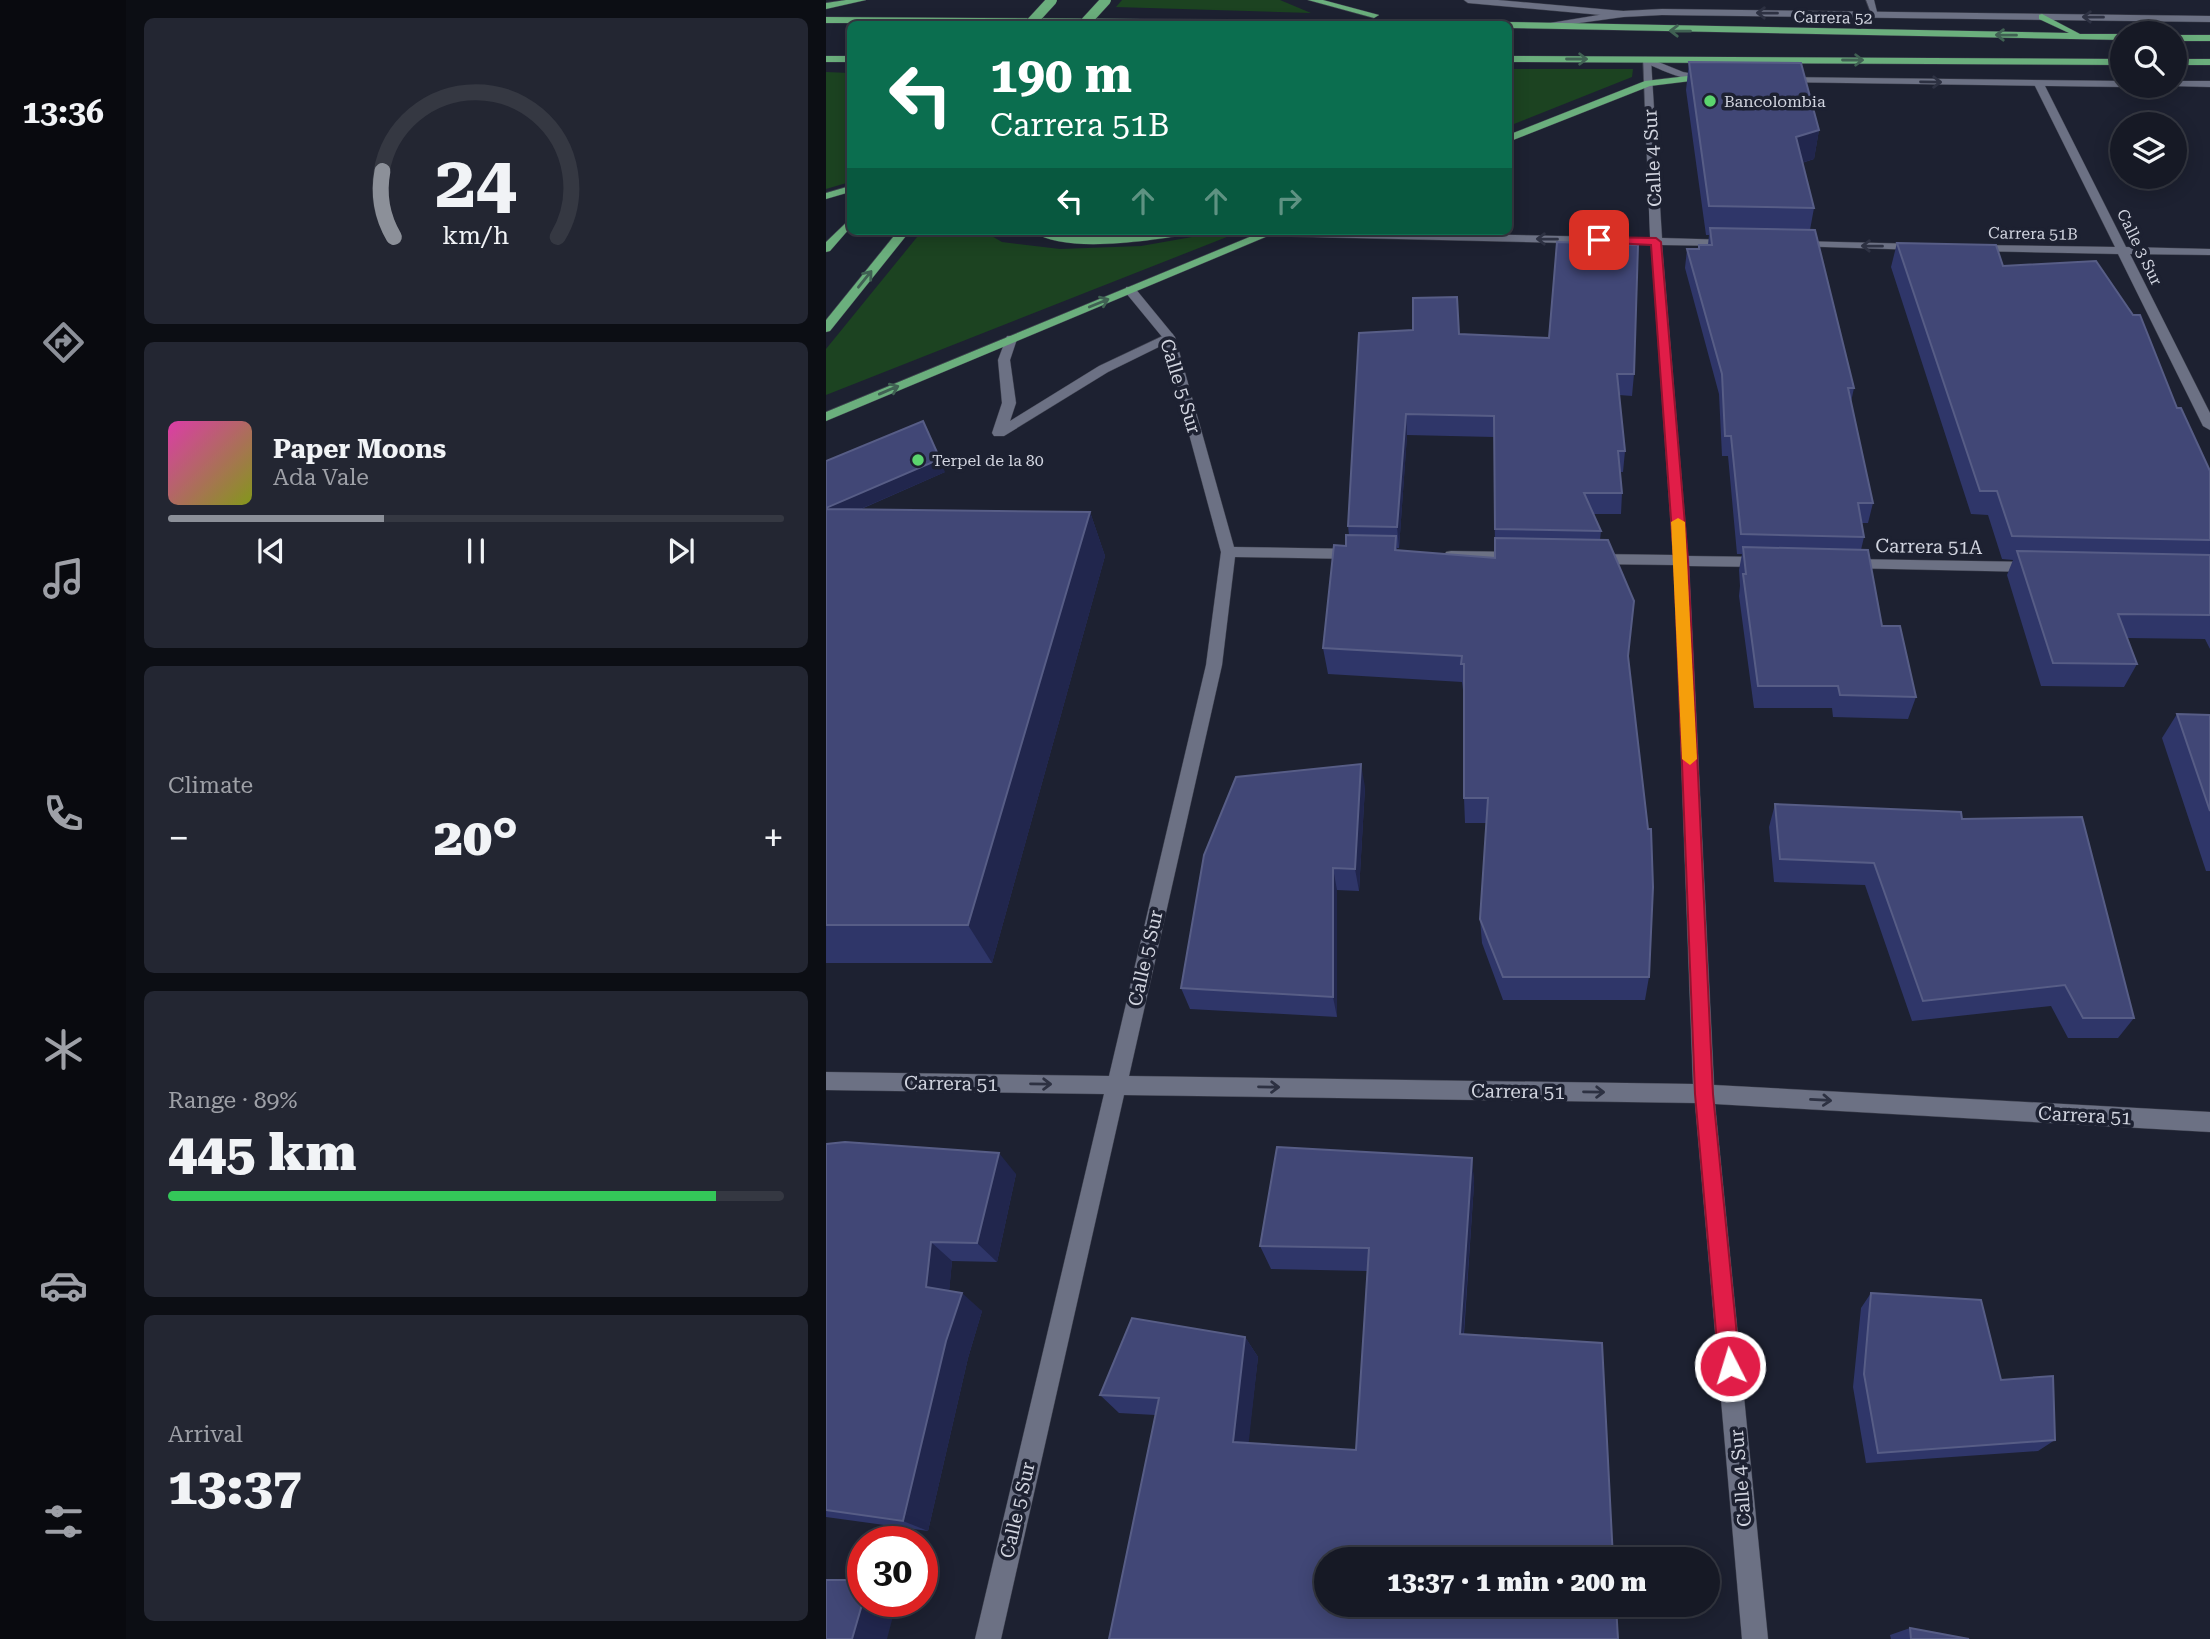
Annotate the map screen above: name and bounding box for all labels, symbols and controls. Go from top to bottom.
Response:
one-way arrow [1756,6,1779,20]
street label: Carrera 52 [1793,7,1873,28]
one-way arrow [2082,11,2105,24]
map controls [2110,21,2187,189]
button: search [2110,21,2187,98]
one-way arrow [1669,24,1692,37]
one-way arrow [1994,29,2017,42]
text: 190 m [990,47,1132,104]
icon: left [875,49,966,140]
one-way arrow [1565,52,1588,66]
one-way arrow [1841,53,1864,67]
one-way arrow [1919,75,1942,89]
place label: Bancolombia [1724,92,1826,111]
text: 13:36 [22,93,104,131]
marker: Bancolombia [1702,93,1718,109]
text: Carrera 51B [990,106,1169,144]
street label: Calle 4 Sur [1638,108,1667,207]
button: layers [2110,112,2187,189]
text: 24 [435,140,517,225]
icon: left [1051,182,1089,220]
icon: ahead [1124,182,1162,220]
icon: ahead [1197,182,1235,220]
icon: right [1270,182,1308,220]
street label: Calle 3 Sur [2113,206,2166,289]
pin [1569,210,1629,270]
text: km/h [443,221,509,250]
icon: arrive [1580,221,1618,259]
street label: Carrera 51B [1988,223,2078,244]
one-way arrow [1536,232,1559,246]
one-way arrow [1861,239,1884,253]
one-way arrow [857,271,873,289]
one-way arrow [1088,295,1109,308]
icon: directions [39,318,88,367]
street label: Calle 5 Sur [1155,336,1206,436]
one-way arrow [877,383,899,396]
text: Paper Moons [273,434,446,464]
place label: Terpel de la 80 [932,451,1044,470]
marker: Terpel de la 80 [910,452,926,468]
text: Ada Vale [273,464,369,491]
icon: previous [252,532,290,570]
icon: pause [457,532,495,570]
icon: next [662,532,700,570]
street label: Carrera 51A [1875,534,1983,559]
icon: music [39,554,88,603]
text: Climate [168,772,253,799]
icon: phone [39,789,88,838]
text: 20° [434,807,518,868]
text: − [168,816,189,860]
text: + [763,816,784,860]
street label: Calle 5 Sur [1123,908,1168,1008]
icon: climate [39,1025,88,1074]
street label: Carrera 51 [904,1071,998,1096]
one-way arrow [1029,1077,1052,1091]
street label: Carrera 51 [1471,1079,1565,1104]
one-way arrow [1257,1080,1280,1094]
one-way arrow [1582,1085,1605,1099]
text: Range · 89% [168,1087,297,1114]
one-way arrow [1810,1094,1833,1107]
street label: Carrera 51 [2038,1102,2132,1129]
text: 445 km [168,1122,356,1183]
icon: car [39,1261,88,1310]
position arrow [1693,1329,1767,1403]
text: Arrival [168,1421,243,1448]
street label: Calle 4 Sur [1725,1428,1756,1528]
text: 13:37 [168,1456,302,1517]
street label: Calle 5 Sur [995,1460,1040,1560]
icon: filters [39,1497,88,1546]
speed limit sign: 30 [847,1526,938,1617]
text: 13:37 · 1 min · 200 m [1387,1567,1647,1597]

